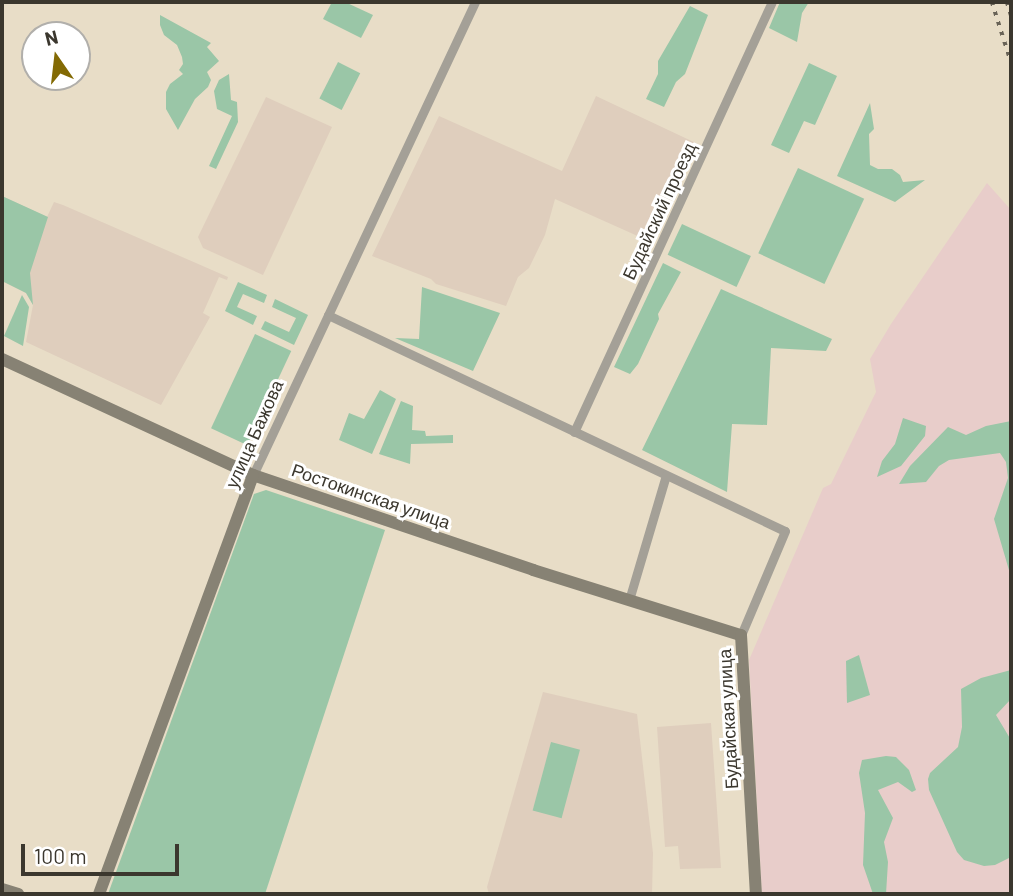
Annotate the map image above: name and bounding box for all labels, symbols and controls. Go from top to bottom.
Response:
north arrow [21,21,91,91]
text: N [42,24,60,50]
street label: Будайский проезд [618,139,700,283]
street label: улица Бажова [220,376,288,492]
street label: Ростокинская улица [289,459,453,533]
street label: Будайская улица [714,648,742,790]
scale bar [24,830,182,874]
text: 100 m [34,843,87,868]

